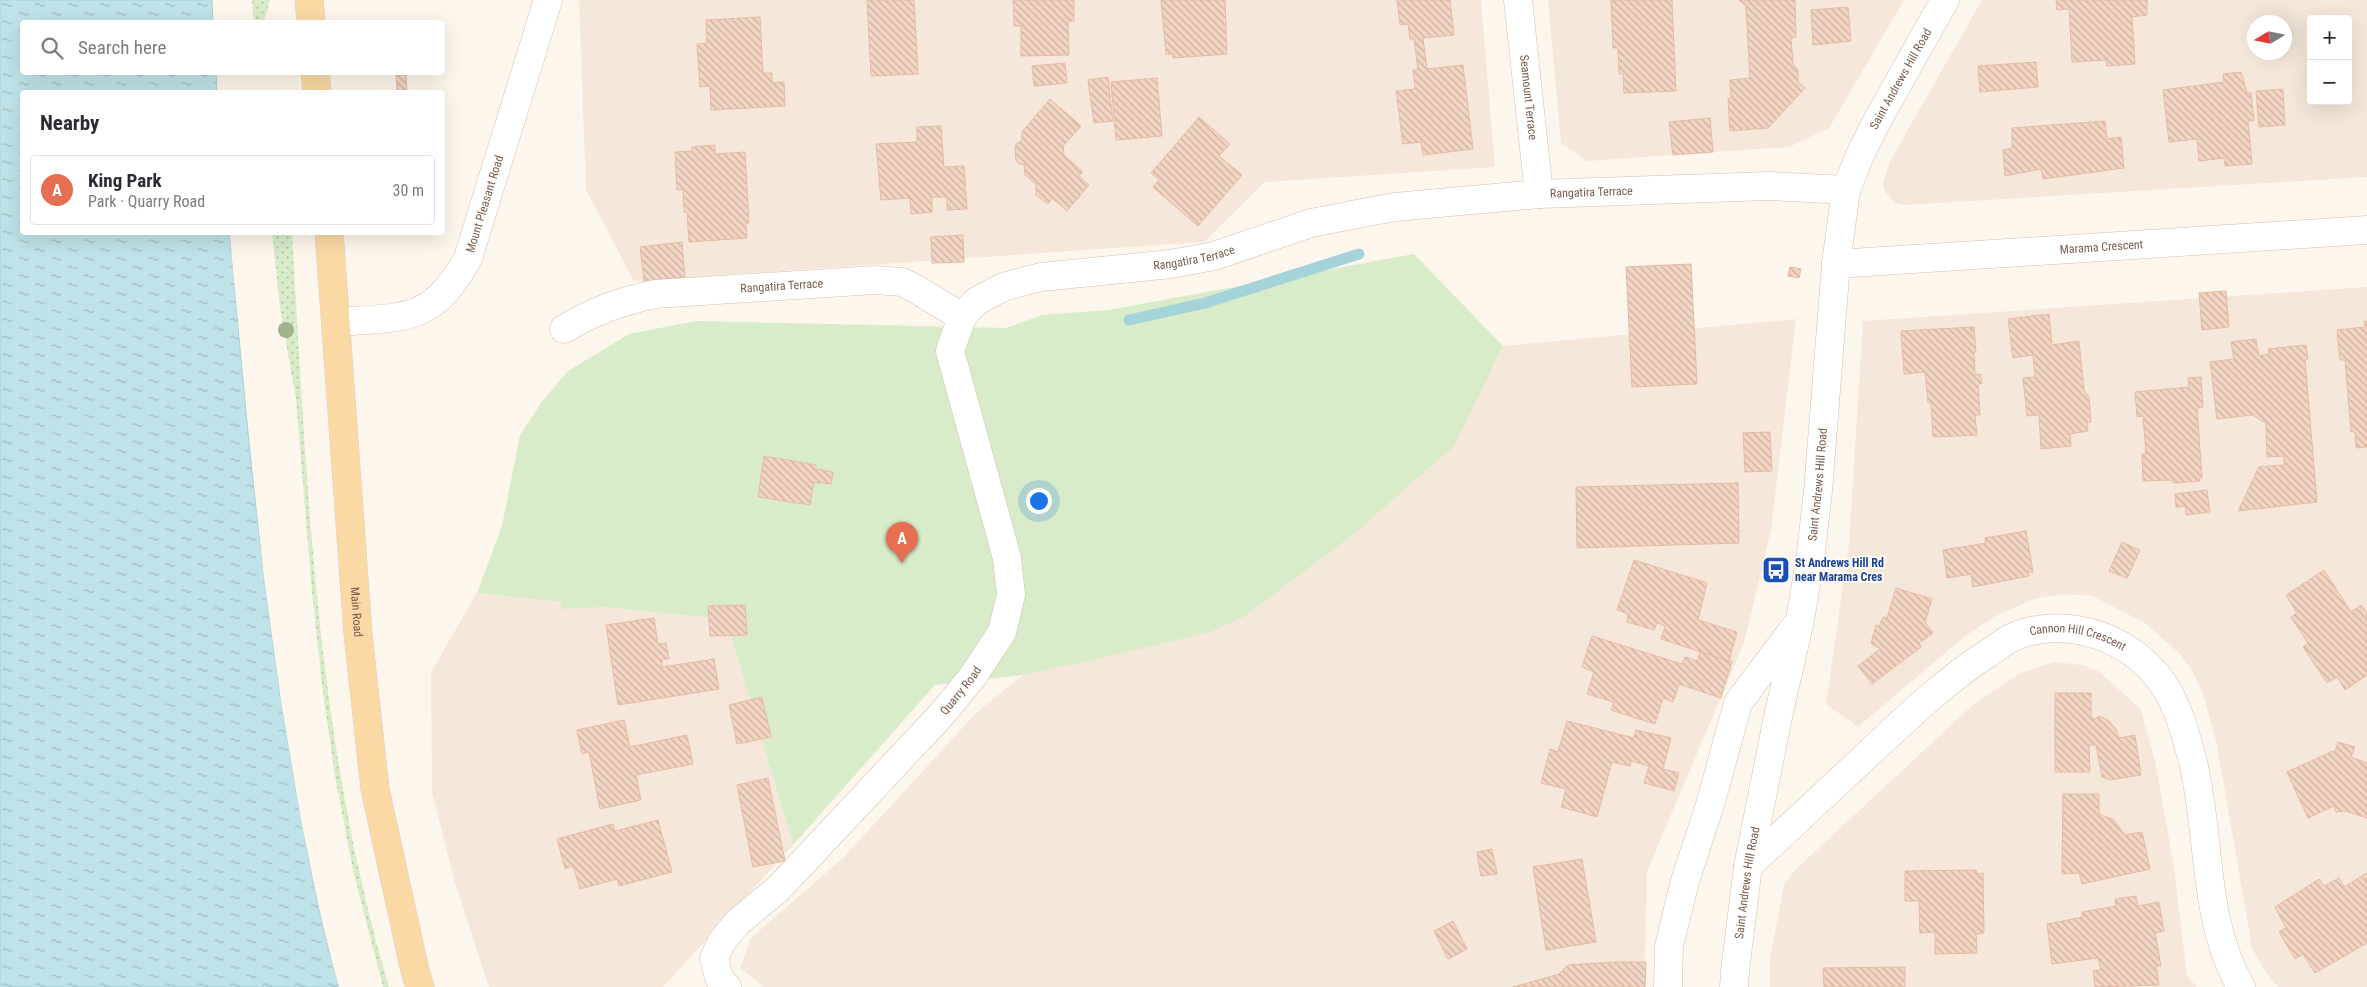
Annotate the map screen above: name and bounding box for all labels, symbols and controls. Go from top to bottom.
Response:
north arrow [2247,15,2292,60]
map controls [2307,15,2352,105]
button: + [2307,15,2352,60]
search box [20,20,445,75]
street label: Saint Andrews Hill Road [1867,26,1935,132]
icon: search [38,34,66,62]
text: Search here [78,36,166,59]
street label: Seamount Terrace [1517,54,1540,141]
button: − [2307,60,2352,105]
text: Nearby [40,111,99,135]
street label: Mount Pleasant Road [463,153,506,254]
text: King Park [88,169,162,192]
text: A [52,181,62,200]
text: 30 m [392,181,424,200]
street label: Rangatira Terrace [1550,184,1633,201]
text: Park · Quarry Road [88,192,205,211]
street label: Marama Crescent [2059,237,2144,257]
street label: Rangatira Terrace [1153,242,1237,273]
street label: Rangatira Terrace [740,276,824,296]
street label: Saint Andrews Hill Road [1805,427,1830,542]
your location [1026,488,1052,514]
pin: A [886,522,918,563]
bus stop icon: St Andrews Hill Rd near Marama Cres [1761,555,1791,585]
place label: St Andrews Hill Rd near Marama Cres [1795,556,1884,584]
street label: Main Road [348,586,365,638]
street label: Cannon Hill Crescent [2028,621,2129,654]
street label: Quarry Road [937,664,984,718]
street label: Saint Andrews Hill Road [1732,825,1763,940]

